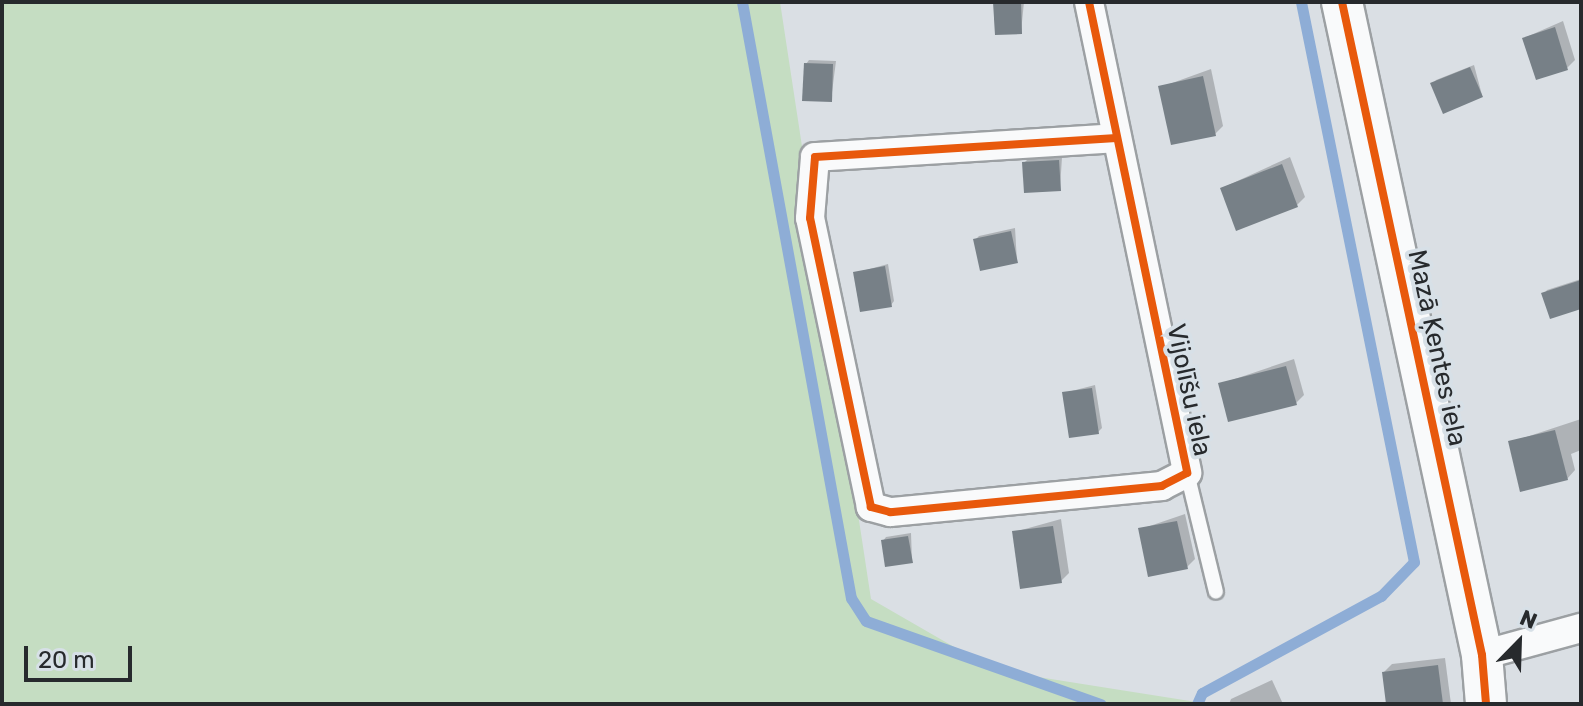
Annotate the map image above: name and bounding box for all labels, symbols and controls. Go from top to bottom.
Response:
street label: Mazā Ķentes iela [1401,247,1473,449]
street label: Vijolīšu iela [1160,321,1218,459]
north arrow [1479,602,1559,682]
text: N [1516,604,1541,635]
scale bar [28,630,136,680]
text: 20 m [38,646,95,674]

